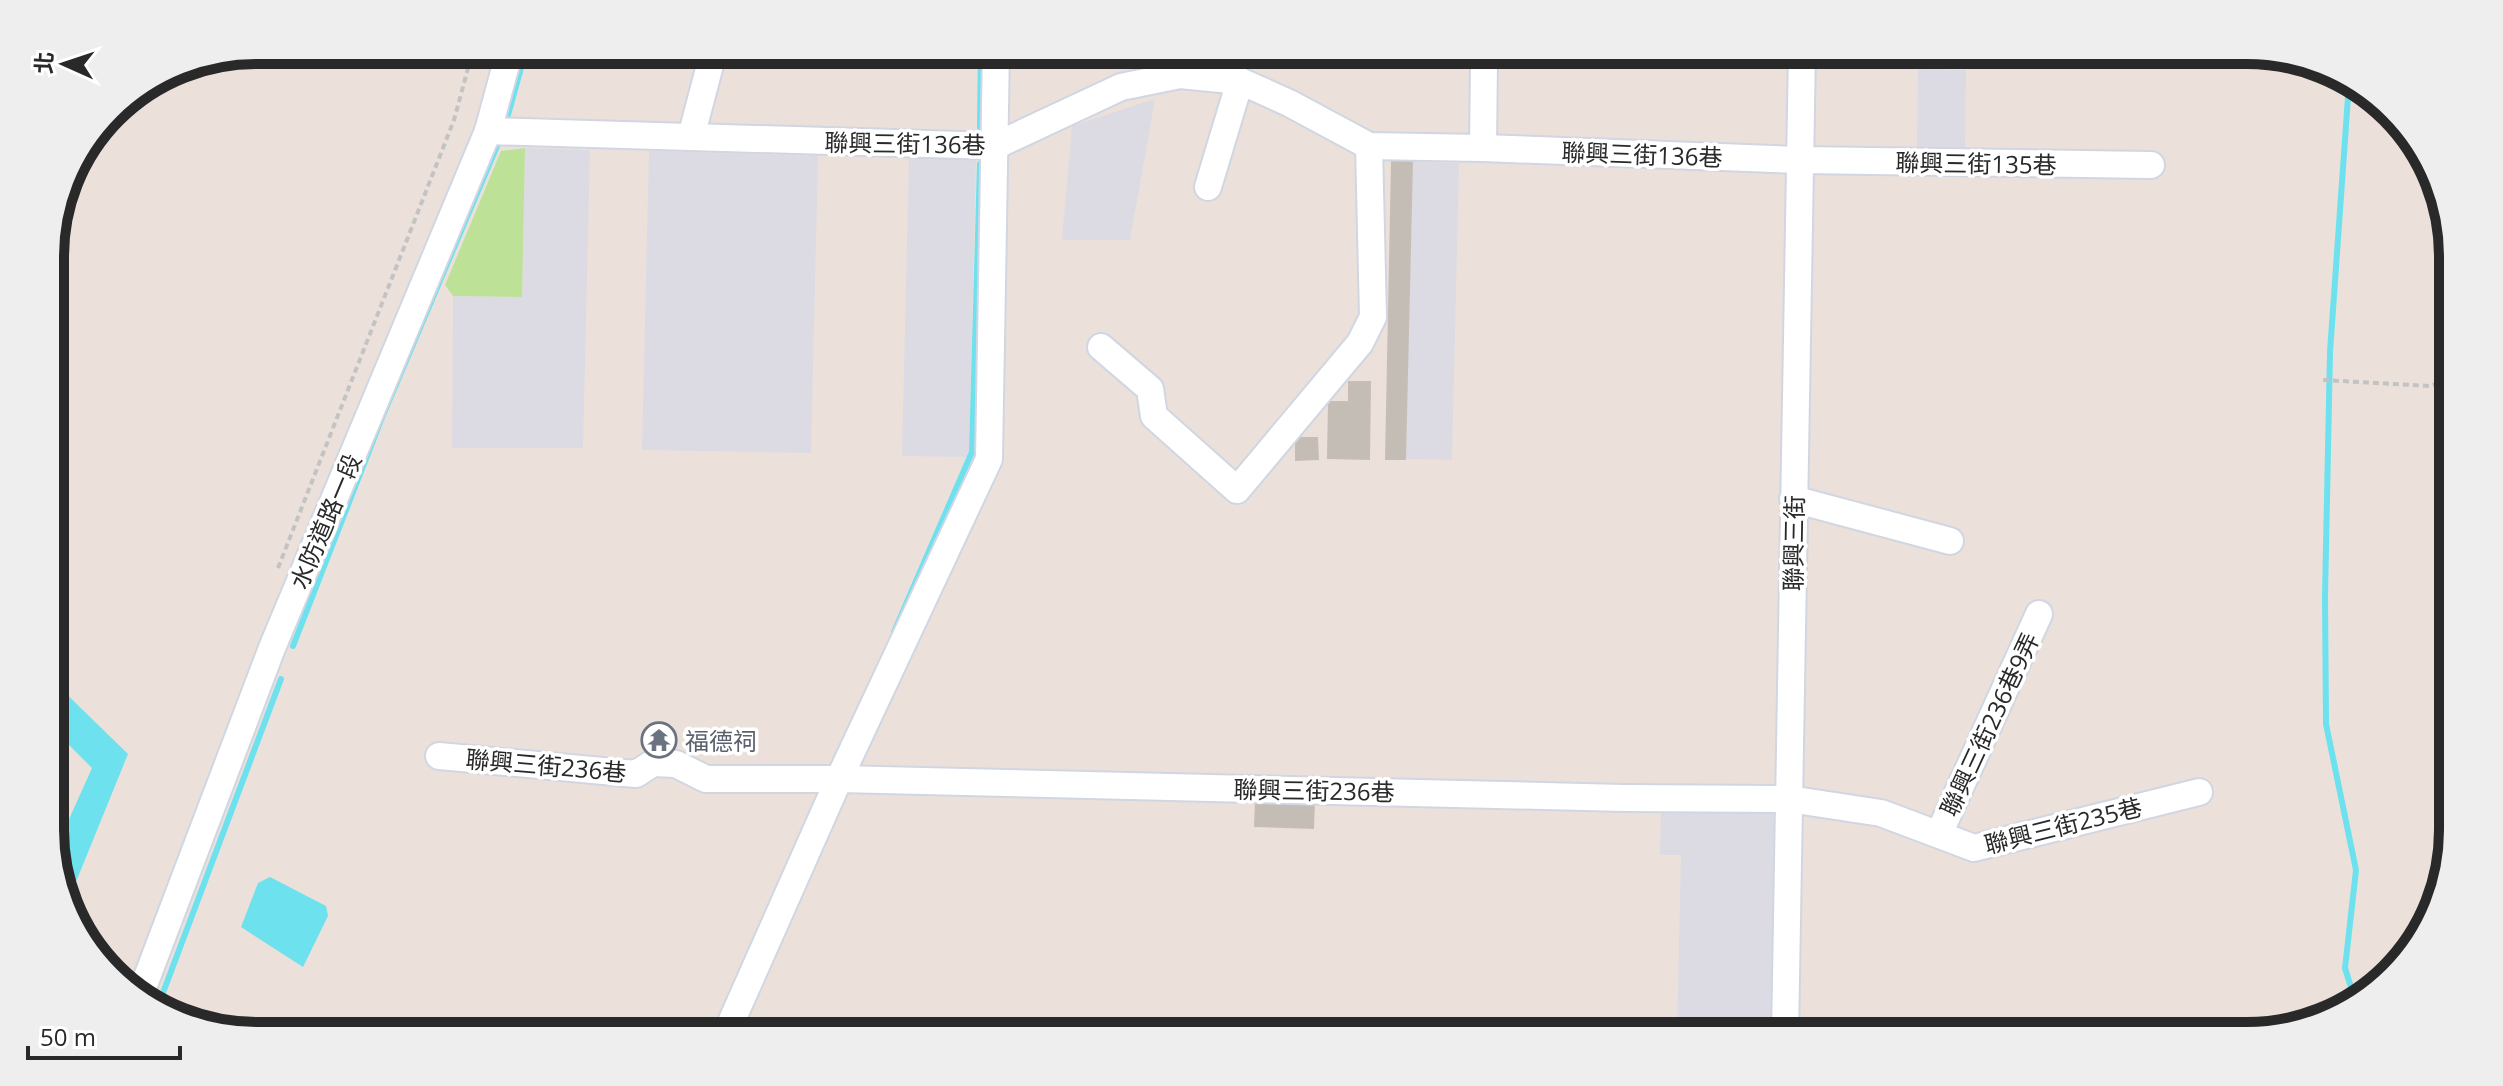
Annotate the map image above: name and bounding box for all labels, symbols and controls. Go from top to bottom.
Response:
north arrow [24,24,104,104]
text: 北 [27,51,59,75]
street label: 聯興三街136巷 [824,125,986,161]
street label: 聯興三街136巷 [1561,135,1723,173]
street label: 聯興三街135巷 [1895,145,2057,181]
street label: 水防道路一段 [282,448,368,594]
street label: 聯興三街 [1776,495,1810,591]
street label: 聯興三街236巷9弄 [1932,627,2046,821]
temple icon: 福德祠 [640,721,678,759]
place label: 福德祠 [685,724,757,757]
street label: 聯興三街236巷 [464,742,628,788]
street label: 聯興三街236巷 [1233,772,1395,808]
street label: 聯興三街235巷 [1981,789,2145,861]
scale bar [28,1010,180,1060]
text: 50 m [40,1020,96,1053]

